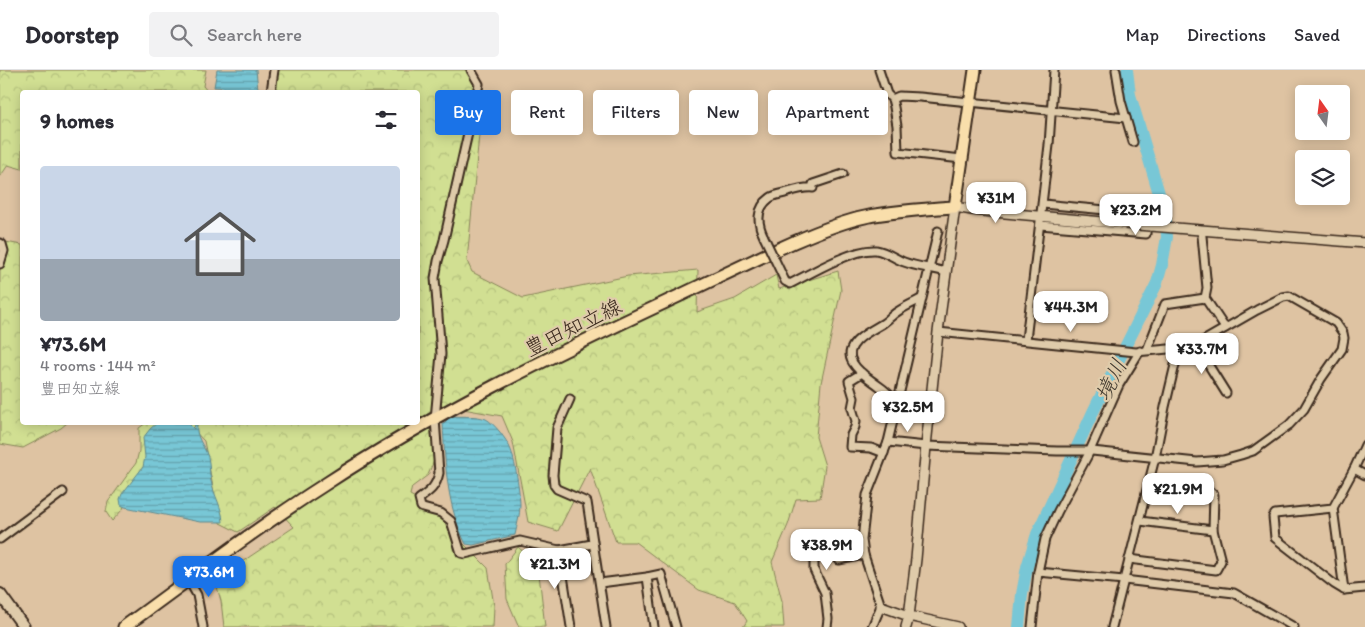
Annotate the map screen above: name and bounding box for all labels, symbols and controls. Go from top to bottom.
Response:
search box [149,12,499,57]
text: Doorstep [25,20,119,49]
icon: search [167,21,195,49]
text: Search here [207,23,302,46]
text: Map [1126,24,1159,46]
text: Directions [1187,24,1266,46]
text: Saved [1294,24,1340,46]
north arrow [1295,85,1350,140]
map controls [1295,85,1350,205]
chip: Buy [435,90,501,135]
chip: Rent [511,90,583,135]
chip: Filters [593,90,679,135]
chip: New [689,90,758,135]
chip: Apartment [768,90,888,135]
icon: filters [372,106,400,134]
text: 9 homes [40,108,114,133]
button: layers [1295,150,1350,205]
pin: ¥31M [966,182,1026,224]
text: ¥31M [977,188,1015,207]
pin: ¥23.2M [1095,194,1177,236]
icon: home [175,199,265,289]
text: ¥23.2M [1110,200,1162,219]
pin: ¥44.3M [1030,290,1112,333]
street label: 豊田知立線 [520,293,626,361]
text: ¥44.3M [1044,297,1098,316]
text: ¥73.6M [40,331,106,356]
pin: ¥33.7M [1161,332,1243,375]
text: ¥33.7M [1177,339,1227,358]
water label: 境川 [1089,354,1133,406]
text: 4 rooms · 144 m² [40,356,156,375]
text: 豊田知立線 [40,379,120,398]
pin: ¥32.5M [867,390,949,433]
text: ¥32.5M [882,397,934,416]
pin: ¥21.9M [1137,472,1219,515]
text: ¥21.9M [1153,479,1203,498]
pin: ¥38.9M [786,528,868,571]
text: ¥38.9M [801,535,853,554]
pin: ¥21.3M [514,548,596,590]
text: ¥21.3M [530,554,580,573]
pin: ¥73.6M [168,556,250,598]
text: ¥73.6M [184,562,234,581]

